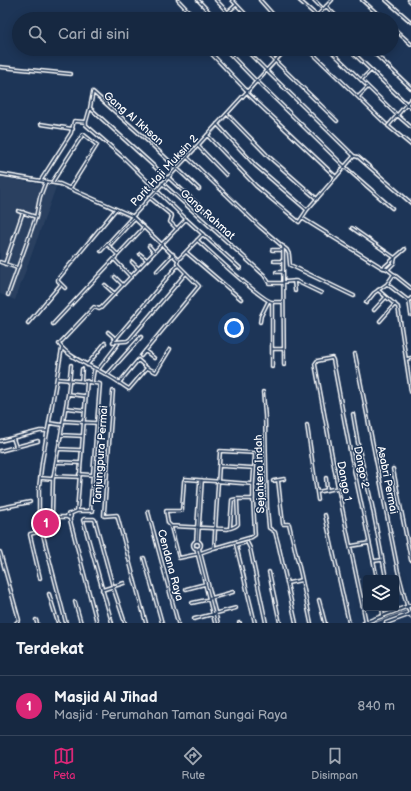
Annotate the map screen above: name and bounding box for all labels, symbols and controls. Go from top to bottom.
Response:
search box [12,12,399,56]
icon: search [26,23,48,45]
text: Cari di sini [58,25,129,44]
street label: Gang Al Ikhsan [101,89,166,148]
street label: Parit Haji Muksin 2 [128,132,201,209]
street label: Gang Rahmat [178,187,238,243]
your location [224,318,244,338]
street label: Tanjungpura Permai [91,405,110,505]
street label: Sejahtera Indah [252,434,267,514]
street label: Dango 2 [351,445,372,490]
street label: Asabri Permai [375,445,400,515]
street label: Dango 1 [334,460,355,502]
pin: 1 [33,508,59,538]
street label: Cendana Raya [155,528,186,602]
map controls [363,575,399,611]
button: layers [363,575,399,611]
text: Terdekat [16,639,84,659]
text: Masjid Al Jihad [54,688,157,707]
text: 1 [26,698,32,714]
text: 840 m [358,698,395,714]
text: Masjid · Perumahan Taman Sungai Raya [54,707,287,723]
tab: Peta [53,745,75,782]
tab: Rute [182,745,205,782]
tab: Disimpan [311,745,358,782]

